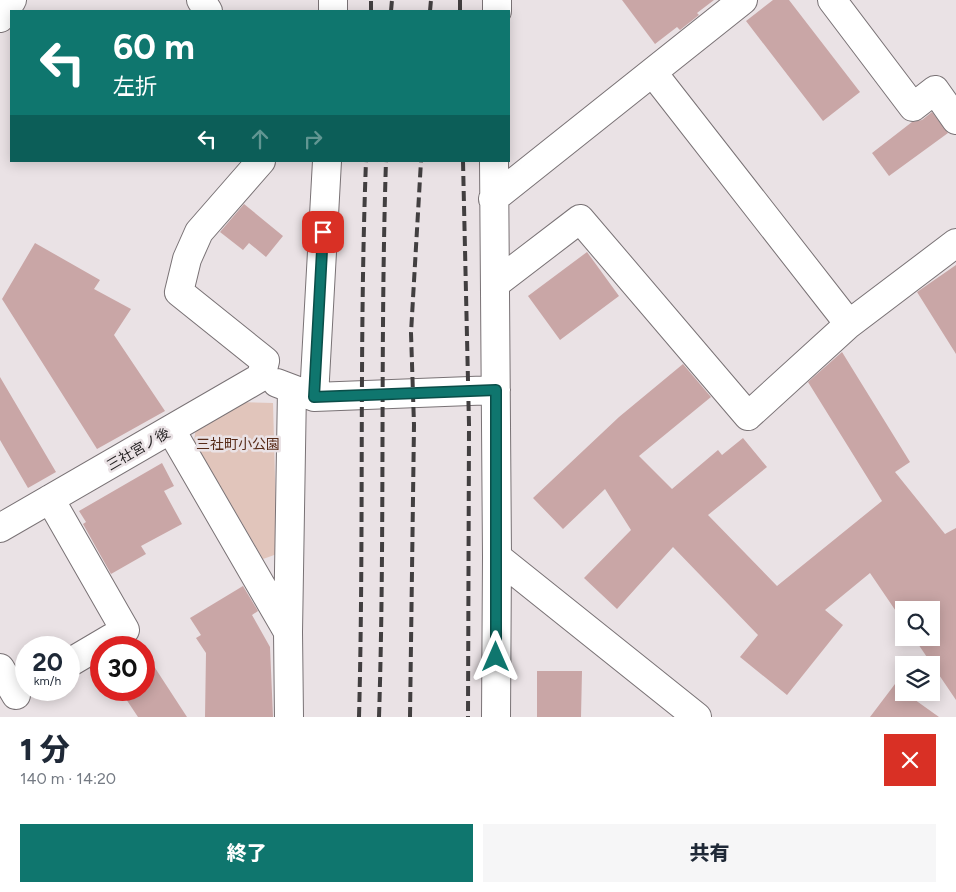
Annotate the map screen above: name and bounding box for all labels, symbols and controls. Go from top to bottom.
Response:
text: 60 m [113,26,195,68]
icon: left [30,30,95,95]
text: 左折 [113,73,157,100]
icon: left [193,125,221,153]
icon: ahead [246,125,274,153]
icon: right [299,125,327,153]
pin [302,211,344,253]
icon: arrive [309,218,337,246]
street label: 三社宮ノ後 [104,425,173,474]
park label: 三社町小公園 [196,436,280,453]
map controls [895,601,940,701]
button: search [895,601,940,646]
position arrow [469,630,521,682]
speed limit sign: 30 [90,636,155,701]
text: 20 [32,647,63,677]
button: layers [895,656,940,701]
text: km/h [34,674,61,688]
text: 1 分 [20,731,70,768]
button: close [884,734,936,786]
text: 140 m · 14:20 [20,769,116,788]
button: 終了 [20,824,473,882]
button: 共有 [483,824,936,882]

